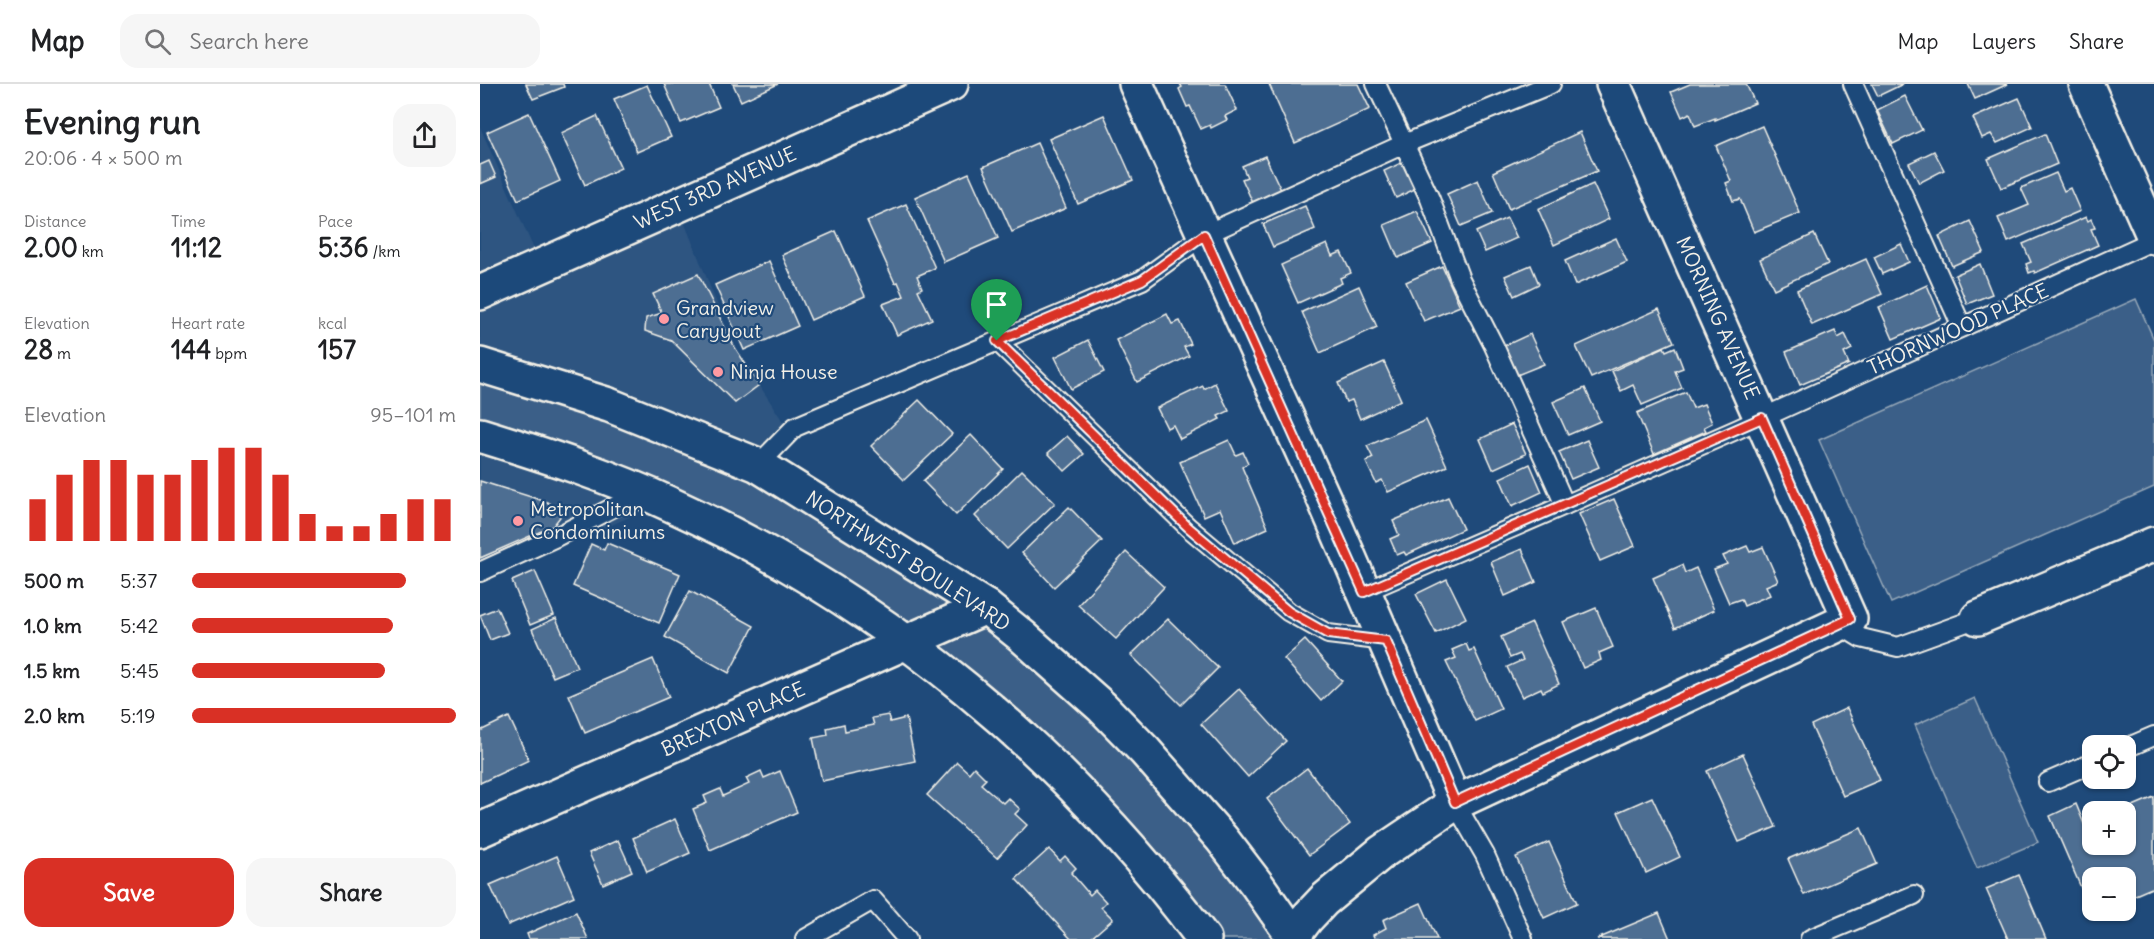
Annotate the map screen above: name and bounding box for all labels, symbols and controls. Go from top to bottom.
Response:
search box [120,14,540,68]
text: Map [30,23,84,59]
icon: search [141,25,174,58]
text: Search here [189,27,309,55]
text: Map [1898,28,1938,55]
text: Layers [1971,28,2036,55]
text: Share [2069,28,2124,55]
text: Evening run [24,101,200,143]
button: share [393,104,456,167]
street label: WEST 3RD AVENUE [630,141,800,235]
text: 20:06 · 4 × 500 m [24,145,183,170]
text: Distance [24,211,86,231]
text: Time [171,211,206,231]
text: Pace [318,211,353,231]
text: 2.00 [24,231,78,264]
text: 11:12 [171,231,222,264]
text: 5:36 [318,231,369,264]
street label: MORNING AVENUE [1671,232,1766,403]
text: km [78,241,104,261]
text: /km [369,241,400,261]
street label: THORNWOOD PLACE [1863,277,2052,380]
pin [971,279,1022,341]
icon: arrive [980,288,1013,321]
place label: Grandview Caryyout [676,295,774,343]
marker: Grandview Caryyout [657,312,671,326]
text: Elevation [24,313,90,333]
text: Heart rate [171,313,245,333]
text: kcal [318,313,347,333]
text: 28 [24,333,53,366]
text: 144 [171,333,211,366]
text: 157 [318,333,356,366]
text: m [53,343,71,363]
text: bpm [211,343,247,363]
place label: Ninja House [730,359,838,384]
marker: Ninja House [711,365,725,379]
text: Elevation [24,402,106,427]
text: 95–101 m [370,402,456,427]
street label: NORTHWEST BOULEVARD [801,485,1015,636]
place label: Metropolitan Condominiums [530,496,665,544]
marker: Metropolitan Condominiums [511,514,525,528]
text: 500 m [24,568,84,593]
text: 5:37 [120,568,157,593]
text: 1.0 km [24,613,82,638]
text: 5:42 [120,613,159,638]
text: 1.5 km [24,658,80,683]
text: 5:45 [120,658,159,683]
street label: BREXTON PLACE [657,676,808,761]
text: 2.0 km [24,703,85,728]
text: 5:19 [120,703,155,728]
map controls [2082,735,2136,921]
button: locate [2082,735,2136,789]
button: + [2082,801,2136,855]
button: Save [24,858,234,927]
button: Share [246,858,456,927]
button: − [2082,867,2136,921]

